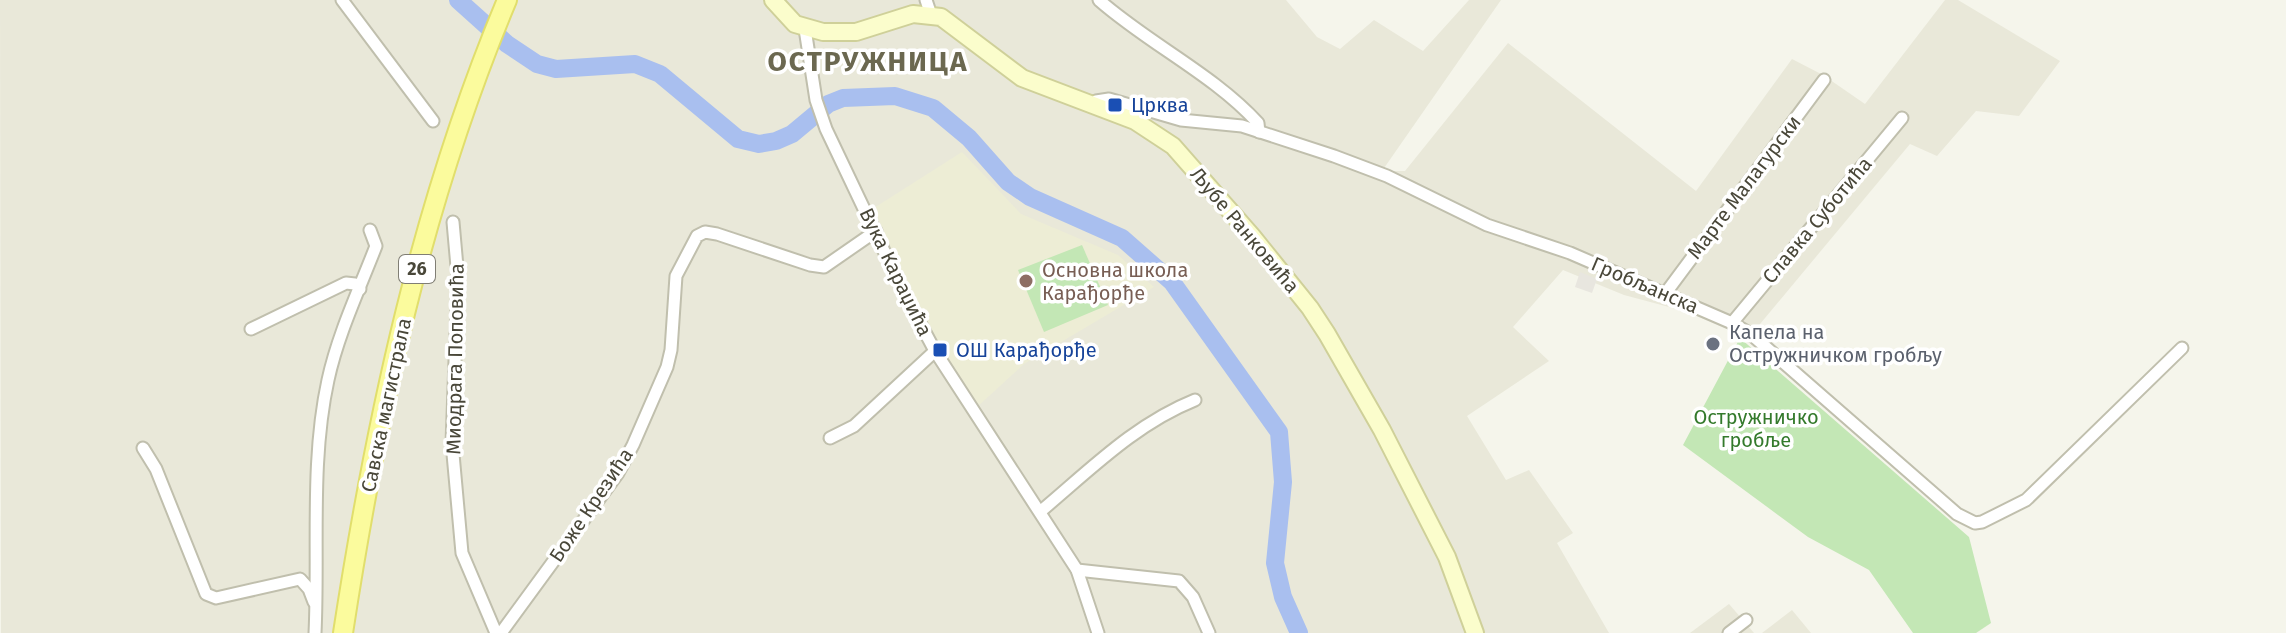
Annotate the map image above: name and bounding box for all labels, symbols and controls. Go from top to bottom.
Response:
district label: ОСТРУЖНИЦА [768,45,968,78]
place label: Црква [1131,93,1189,117]
marker: Црква [1106,96,1124,114]
street label: Марте Малагурски [1682,110,1806,264]
street label: Славка Суботића [1757,152,1877,288]
street label: Љубе Ранковића [1185,162,1305,298]
street label: Вука Караџића [855,204,937,340]
street label: Гробљанска [1588,252,1702,318]
road number: 26 [399,255,435,283]
place label: Основна школа Карађорђе [1042,258,1188,305]
street label: Миодрага Поповића [441,263,469,455]
marker: Основна школа Карађорђе [1017,272,1035,290]
street label: Савска магистрала [356,316,416,494]
place label: Капела на Остружничком гробљу [1729,320,1942,367]
marker: Капела на Остружничком гробљу [1704,335,1722,353]
place label: ОШ Карађорђе [956,338,1097,362]
marker: ОШ Карађорђе [931,341,949,359]
park label: Остружничко гробље [1693,405,1819,452]
street label: Боже Крезића [544,443,638,567]

